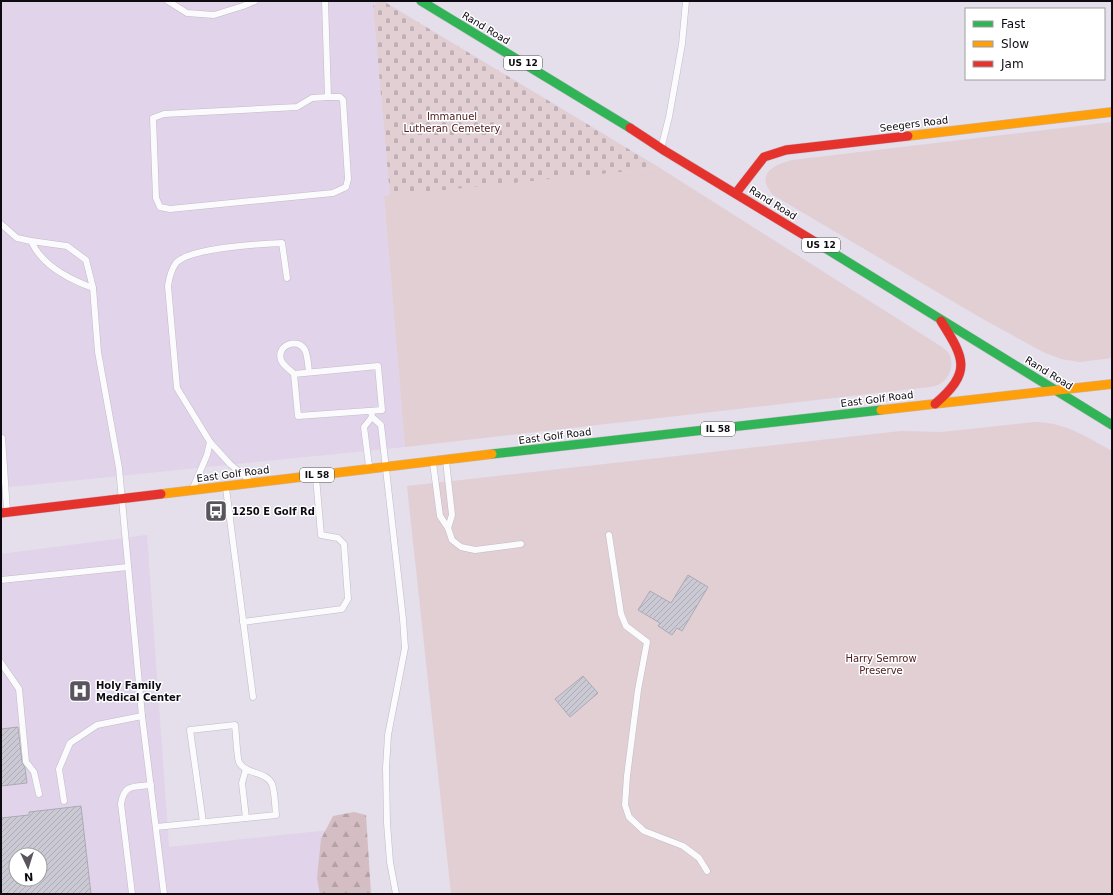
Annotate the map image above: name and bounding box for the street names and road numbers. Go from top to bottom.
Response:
street label: Rand Road [460,9,512,47]
road number: US 12 [504,56,542,70]
street label: Seegers Road [879,114,949,134]
street label: Rand Road [747,184,799,222]
road number: US 12 [802,238,840,252]
street label: Rand Road [1023,354,1075,392]
street label: East Golf Road [840,389,914,409]
road number: IL 58 [701,422,735,436]
street label: East Golf Road [518,426,592,446]
street label: East Golf Road [196,464,270,484]
road number: IL 58 [300,468,334,482]

